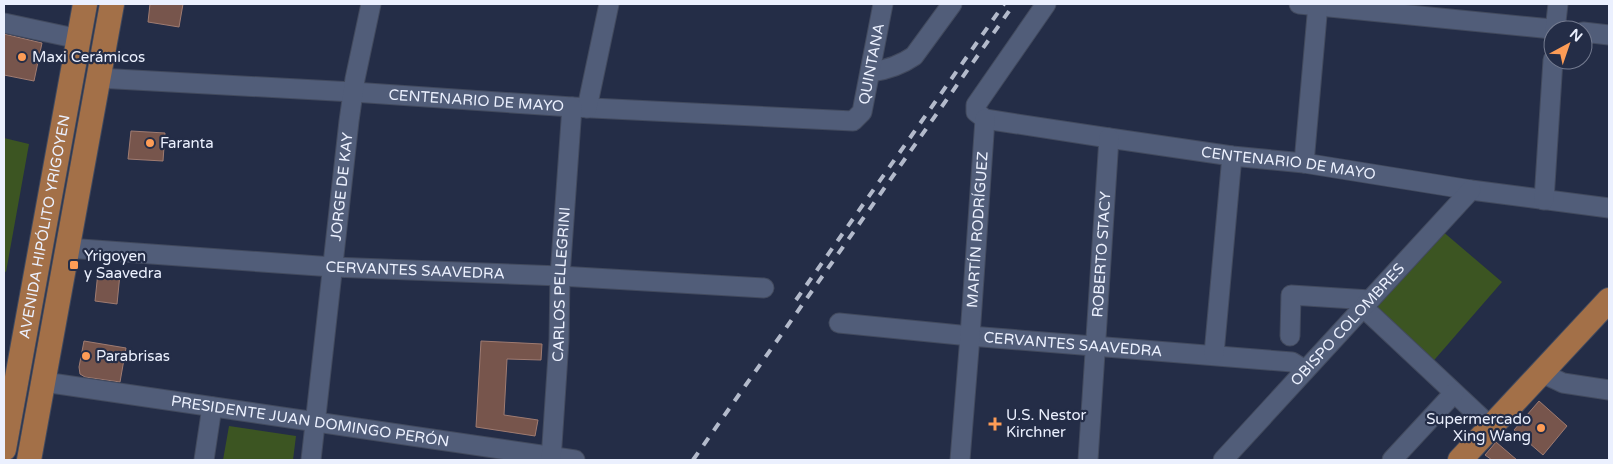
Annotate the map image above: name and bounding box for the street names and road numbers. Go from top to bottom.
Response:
street label: QUINTANA [855,22,888,106]
street label: CENTENARIO DE MAYO [388,85,565,115]
street label: AVENIDA HIPÓLITO YRIGOYEN [15,113,74,340]
street label: JORGE DE KAY [327,131,357,242]
street label: CENTENARIO DE MAYO [1200,143,1377,183]
street label: MARTÍN RODRÍGUEZ [963,151,992,308]
street label: ROBERTO STACY [1088,190,1115,318]
street label: CARLOS PELLEGRINI [549,206,574,363]
street label: CERVANTES SAAVEDRA [325,257,505,283]
street label: OBISPO COLOMBRES [1287,260,1408,389]
street label: CERVANTES SAAVEDRA [983,328,1163,361]
street label: PRESIDENTE JUAN DOMINGO PERÓN [170,392,450,450]

